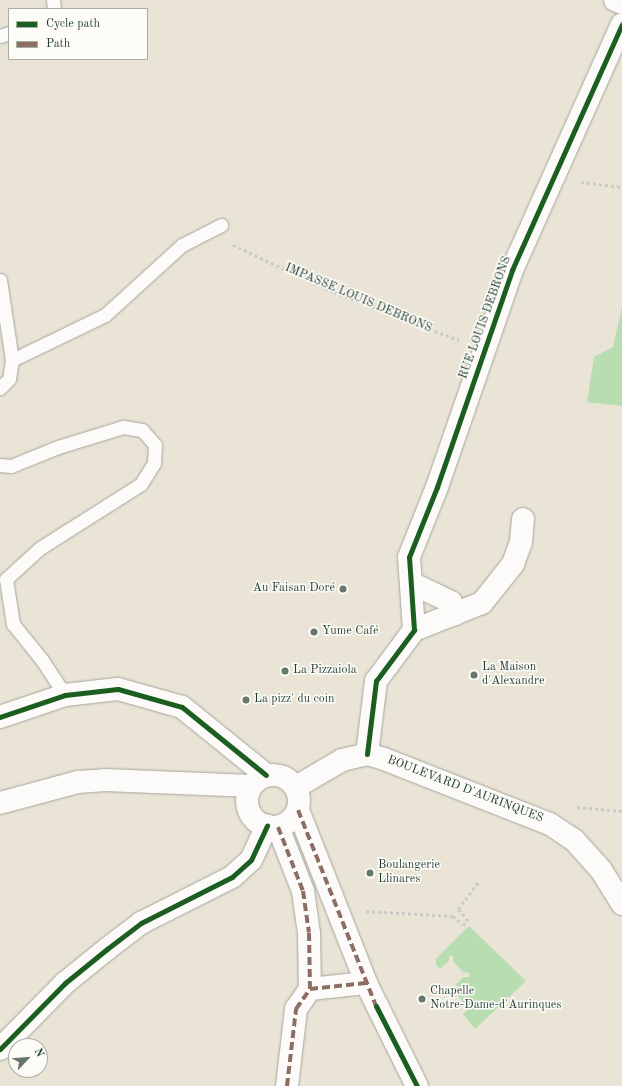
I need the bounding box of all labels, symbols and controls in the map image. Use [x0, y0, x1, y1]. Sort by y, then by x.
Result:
legend [8, 8, 148, 60]
text: Cycle path [46, 18, 100, 30]
text: Path [46, 38, 70, 50]
street label: RUE LOUIS DEBRONS [457, 255, 515, 381]
street label: IMPASSE LOUIS DEBRONS [282, 261, 434, 337]
place label: Au Faisan Doré [253, 582, 335, 596]
marker: Au Faisan Doré [338, 584, 348, 594]
place label: Yume Café [322, 625, 379, 639]
marker: Yume Café [309, 627, 319, 637]
place label: La Maison d'Alexandre [482, 661, 544, 689]
place label: La Pizzaiola [293, 664, 357, 678]
marker: La Pizzaiola [280, 666, 290, 676]
marker: La Maison d'Alexandre [469, 670, 479, 680]
place label: La pizz' du coin [254, 693, 335, 707]
marker: La pizz' du coin [241, 695, 251, 705]
street label: BOULEVARD D'AURINQUES [385, 754, 545, 826]
place label: Boulangerie Llinares [378, 859, 440, 887]
marker: Boulangerie Llinares [365, 868, 375, 878]
place label: Chapelle Notre-Dame-d'Aurinques [430, 985, 562, 1013]
marker: Chapelle Notre-Dame-d'Aurinques [417, 994, 427, 1004]
north arrow [8, 1038, 48, 1078]
text: N [32, 1047, 45, 1059]

